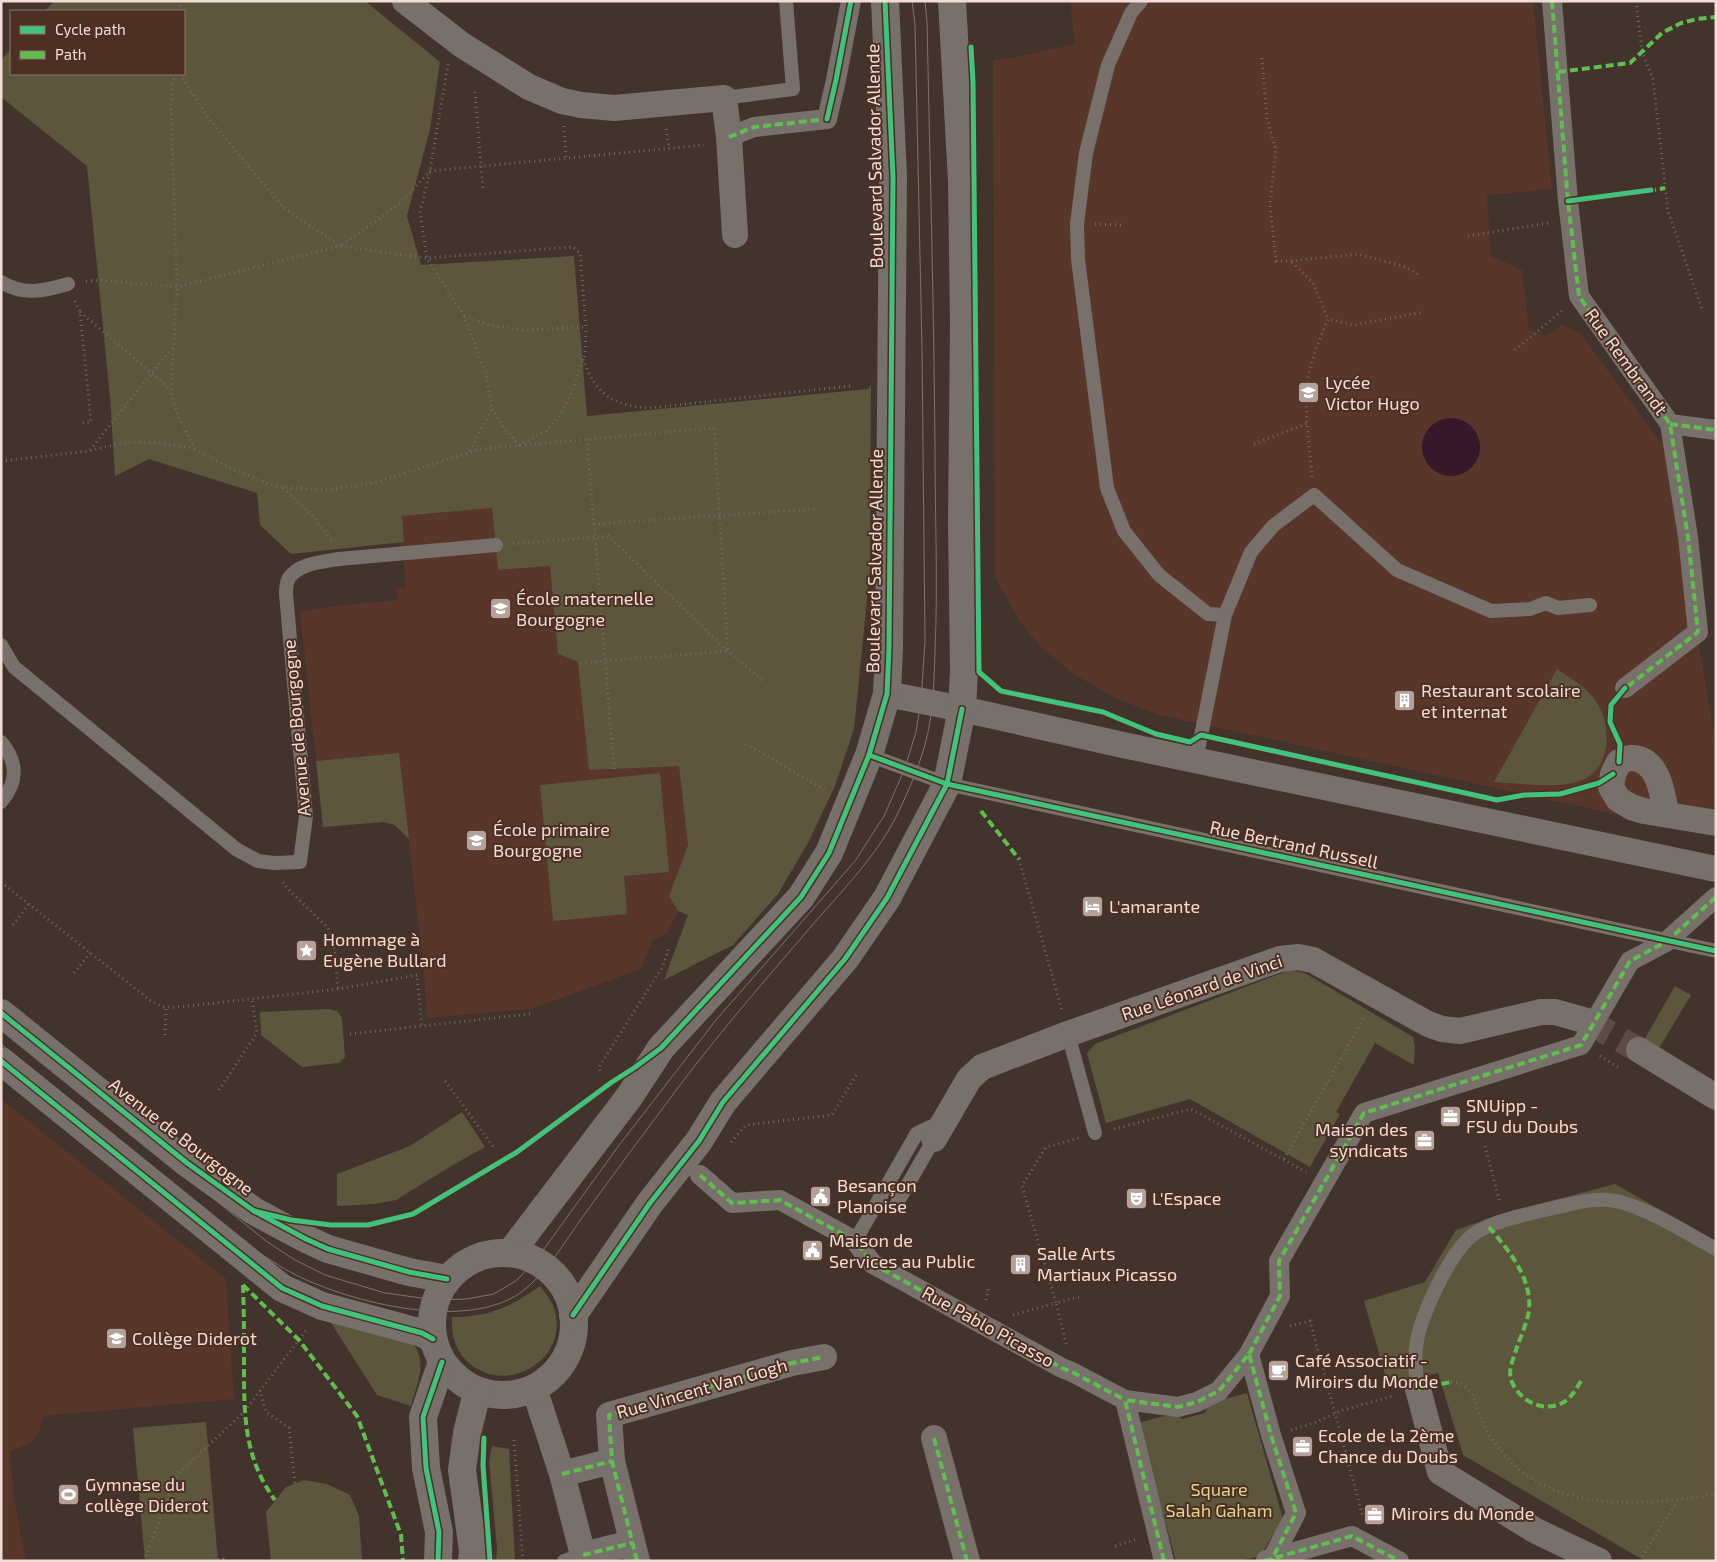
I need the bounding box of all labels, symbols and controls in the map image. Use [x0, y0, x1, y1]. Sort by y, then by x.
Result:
legend [10, 10, 185, 75]
text: Cycle path [55, 20, 126, 38]
street label: Boulevard Salvador Allende [861, 44, 887, 268]
text: Path [55, 45, 86, 63]
street label: Rue Rembrandt [1581, 304, 1673, 419]
place label: Lycée Victor Hugo [1325, 371, 1420, 414]
school or university icon: Lycée Victor Hugo [1297, 381, 1321, 405]
street label: Boulevard Salvador Allende [861, 449, 887, 673]
place label: École maternelle Bourgogne [516, 587, 654, 630]
school or university icon: École maternelle Bourgogne [488, 597, 512, 621]
street label: Avenue de Bourgogne [277, 639, 315, 817]
place label: Restaurant scolaire et internat [1421, 679, 1581, 722]
building icon: Restaurant scolaire et internat [1393, 689, 1417, 713]
street label: Rue Bertrand Russell [1208, 815, 1381, 873]
place label: École primaire Bourgogne [493, 818, 610, 861]
school or university icon: École primaire Bourgogne [465, 828, 489, 852]
hotel icon: L'amarante [1081, 895, 1105, 919]
place label: L'amarante [1109, 895, 1200, 917]
place label: Hommage à Eugène Bullard [323, 928, 446, 971]
place icon: Hommage à Eugène Bullard [295, 938, 319, 962]
street label: Rue Léonard de Vinci [1118, 949, 1285, 1025]
street label: Avenue de Bourgogne [105, 1073, 258, 1200]
place label: SNUipp - FSU du Doubs [1466, 1094, 1578, 1137]
office icon: SNUipp - FSU du Doubs [1438, 1104, 1462, 1128]
place label: Maison des syndicats [1315, 1118, 1408, 1161]
office icon: Maison des syndicats [1412, 1128, 1436, 1152]
place label: Besançon Planoise [837, 1174, 917, 1217]
public building icon: Besançon Planoise [809, 1184, 833, 1208]
theatre icon: L'Espace [1124, 1187, 1148, 1211]
place label: L'Espace [1152, 1187, 1221, 1209]
place label: Maison de Services au Public [829, 1229, 976, 1272]
public building icon: Maison de Services au Public [801, 1239, 825, 1263]
place label: Salle Arts Martiaux Picasso [1037, 1242, 1177, 1285]
building icon: Salle Arts Martiaux Picasso [1009, 1252, 1033, 1276]
street label: Rue Pablo Picasso [919, 1281, 1058, 1372]
school or university icon: Collège Diderot [104, 1327, 128, 1351]
place label: Collège Diderot [132, 1327, 257, 1349]
place label: Café Associatif - Miroirs du Monde [1295, 1349, 1438, 1392]
street label: Rue Vincent Van Gogh [614, 1353, 790, 1423]
cafe icon: Café Associatif - Miroirs du Monde [1267, 1359, 1291, 1383]
place label: Ecole de la 2ème Chance du Doubs [1318, 1424, 1458, 1467]
office icon: Ecole de la 2ème Chance du Doubs [1290, 1434, 1314, 1458]
place label: Gymnase du collège Diderot [85, 1473, 208, 1516]
park label: Square Salah Gaham [1166, 1478, 1272, 1521]
sports icon: Gymnase du collège Diderot [57, 1483, 81, 1507]
office icon: Miroirs du Monde [1363, 1502, 1387, 1526]
place label: Miroirs du Monde [1391, 1502, 1534, 1524]

